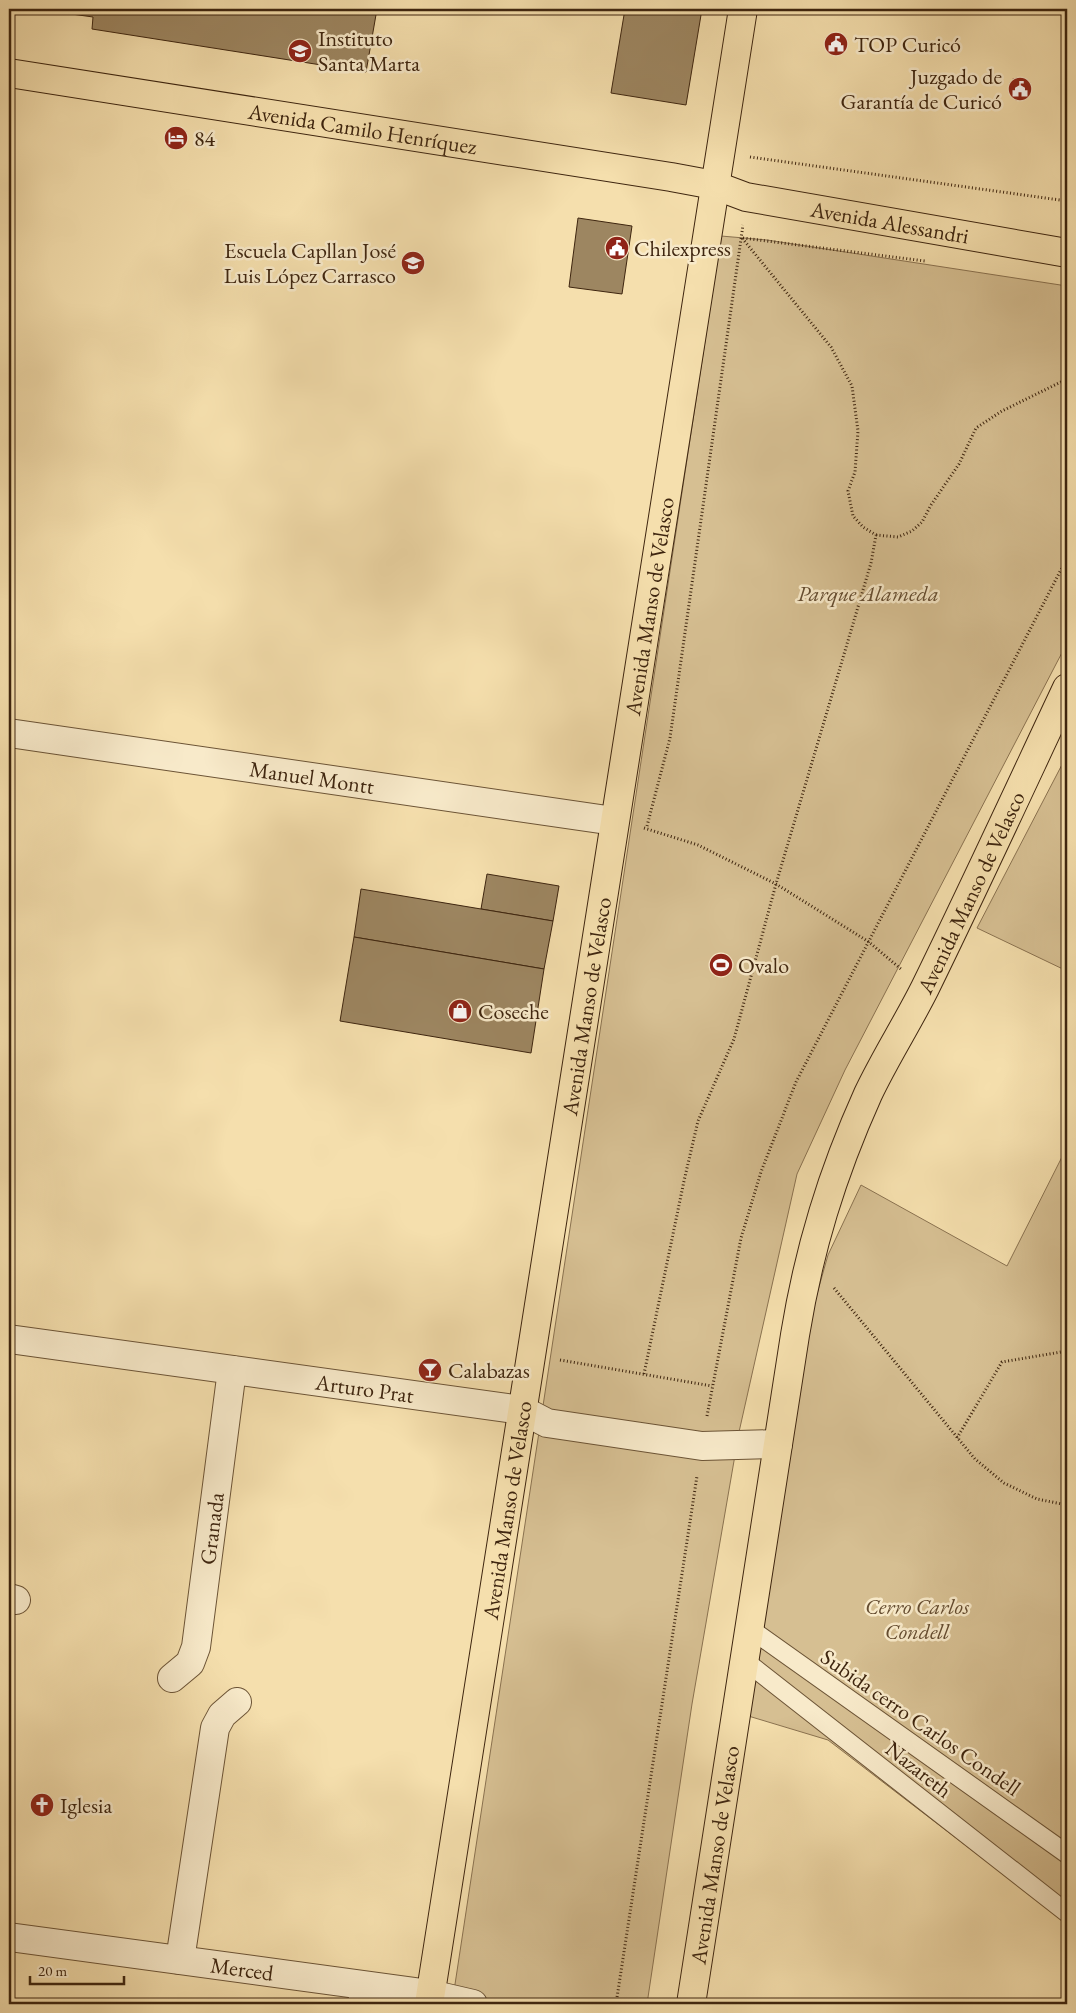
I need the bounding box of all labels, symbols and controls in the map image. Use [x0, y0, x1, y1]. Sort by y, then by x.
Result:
place label: Instituto Santa Marta [318, 24, 420, 78]
place label: TOP Curicó [854, 30, 961, 59]
public building icon: TOP Curicó [823, 31, 849, 57]
school or university icon: Instituto Santa Marta [287, 38, 313, 64]
place label: Juzgado de Garantía de Curicó [840, 62, 1002, 116]
public building icon: Juzgado de Garantía de Curicó [1007, 76, 1033, 102]
street label: Avenida Camilo Henríquez [245, 97, 480, 161]
place label: 84 [194, 124, 216, 153]
hotel icon: 84 [163, 125, 189, 151]
street label: Avenida Alessandri [807, 194, 971, 251]
place label: Chilexpress [634, 234, 731, 263]
public building icon: Chilexpress [604, 235, 630, 261]
place label: Escuela Capllan José Luis López Carrasco [224, 236, 396, 290]
school or university icon: Escuela Capllan José Luis López Carrasco [400, 250, 426, 276]
street label: Avenida Manso de Velasco [618, 495, 681, 719]
park label: Parque Alameda [797, 579, 939, 608]
street label: Manuel Montt [248, 754, 376, 801]
street label: Avenida Manso de Velasco [910, 787, 1032, 999]
street label: Avenida Manso de Velasco [555, 895, 618, 1119]
place label: Ovalo [738, 951, 789, 980]
sports icon: Ovalo [708, 952, 734, 978]
place label: Coseche [478, 997, 549, 1026]
shop icon: Coseche [447, 998, 473, 1024]
place label: Calabazas [448, 1356, 530, 1385]
bar icon: Calabazas [417, 1357, 443, 1383]
street label: Arturo Prat [313, 1367, 416, 1410]
street label: Avenida Manso de Velasco [476, 1399, 539, 1622]
street label: Granada [193, 1491, 231, 1566]
park label: Cerro Carlos Condell [865, 1592, 970, 1646]
street label: Subida cerro Carlos Condell [815, 1642, 1026, 1802]
street label: Nazareth [879, 1734, 958, 1805]
street label: Avenida Manso de Velasco [683, 1743, 746, 1967]
place label: Iglesia [60, 1791, 112, 1820]
church icon: Iglesia [29, 1792, 55, 1818]
street label: Merced [208, 1950, 276, 1988]
scale bar [30, 1953, 124, 1985]
text: 20 m [38, 1961, 67, 1980]

